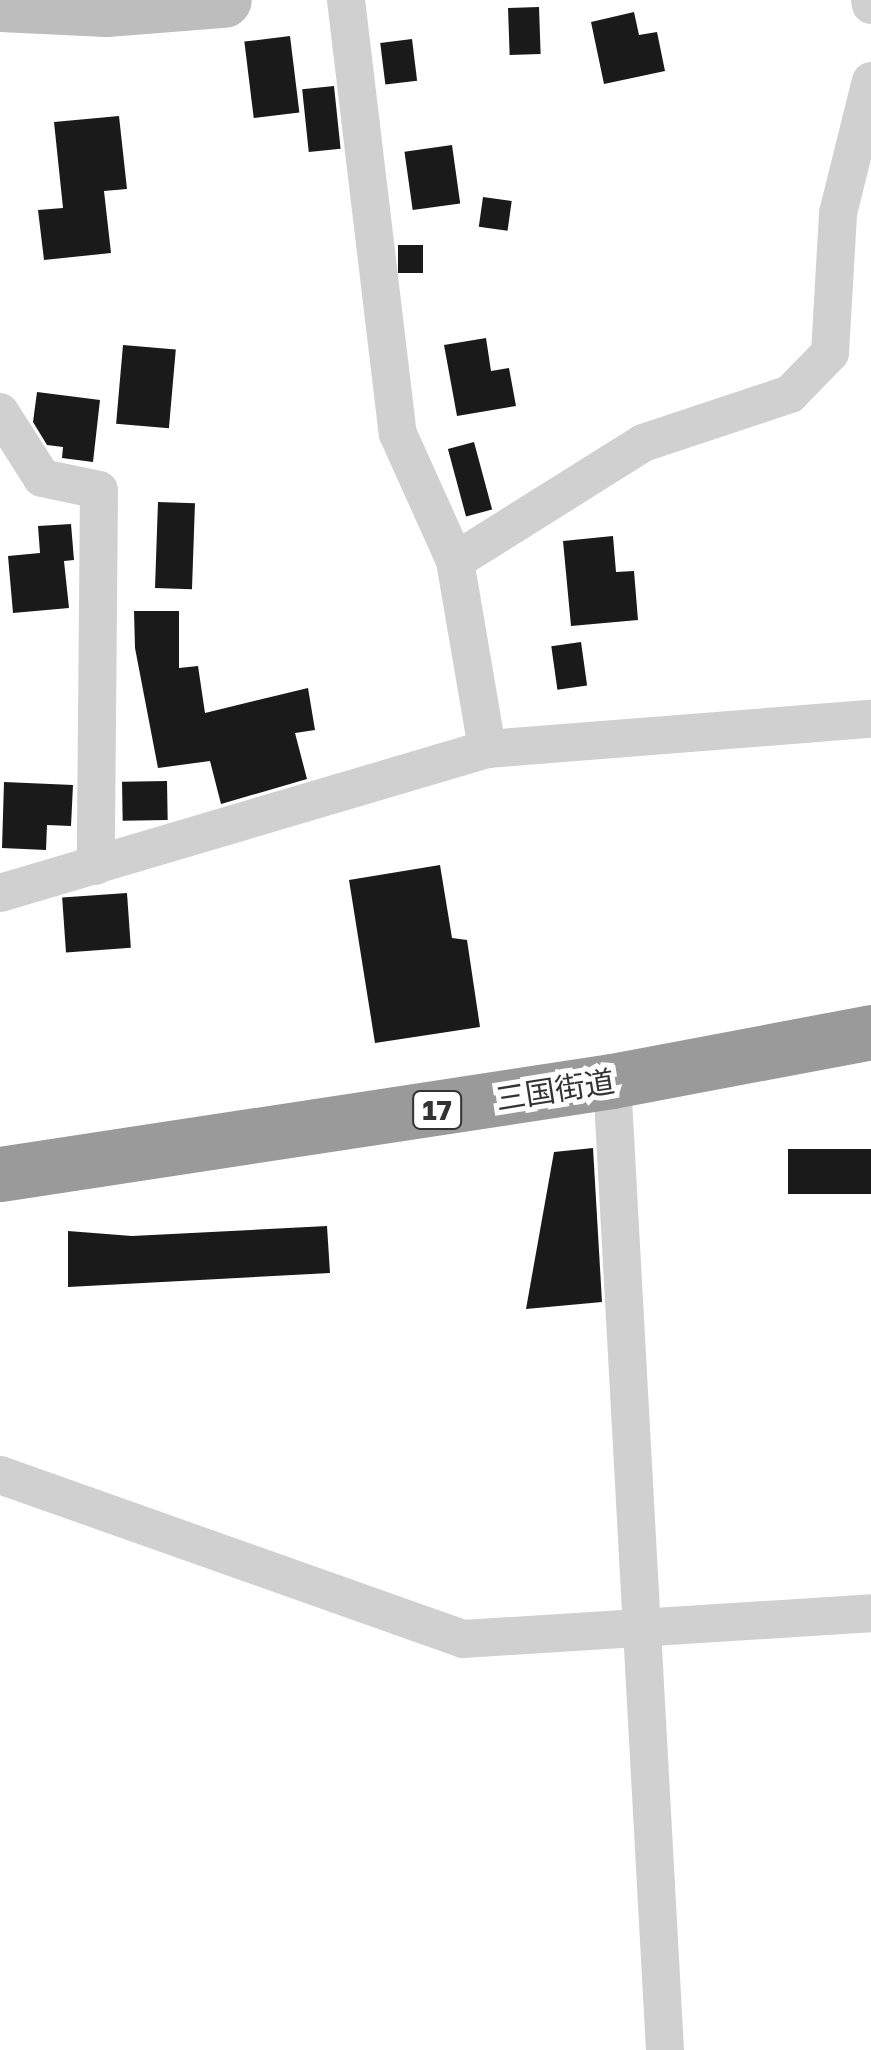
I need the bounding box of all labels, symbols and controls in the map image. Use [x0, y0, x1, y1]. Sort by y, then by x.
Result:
street label: 三国街道 [493, 1063, 617, 1117]
road number: 17 [412, 1087, 462, 1133]

